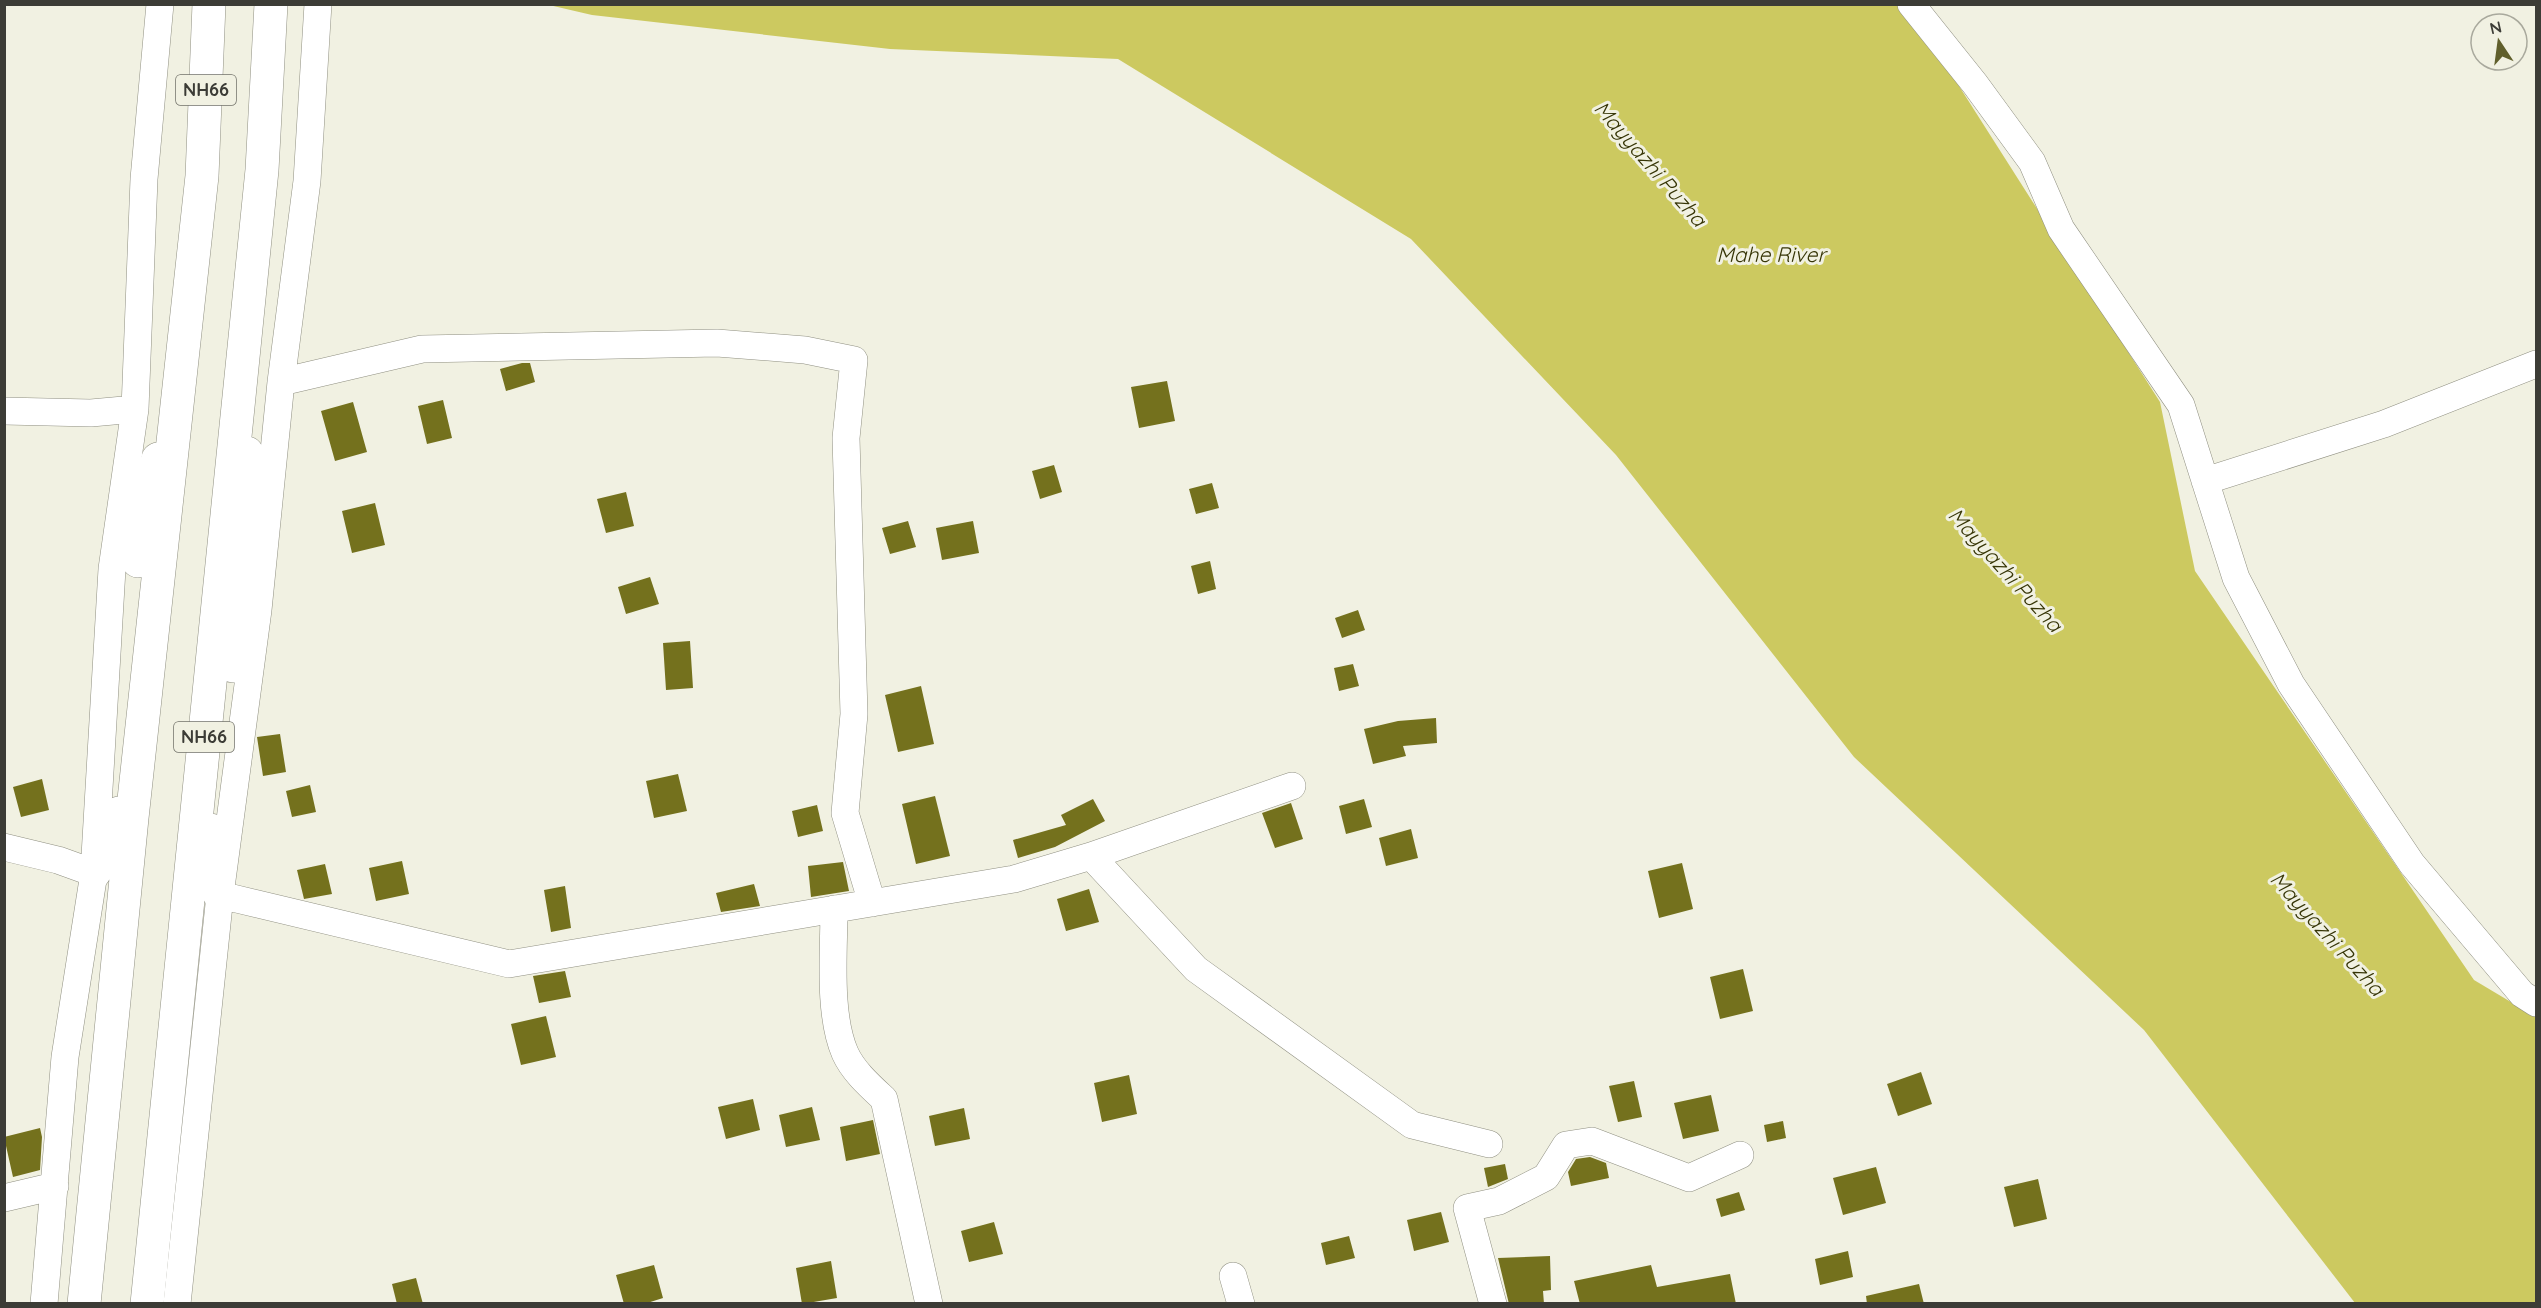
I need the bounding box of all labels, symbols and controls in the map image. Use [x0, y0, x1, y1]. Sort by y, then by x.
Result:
north arrow [2469, 12, 2529, 72]
text: N [2488, 16, 2504, 38]
road number: NH66 [176, 75, 236, 105]
water label: Mayyazhi Puzha [1589, 95, 1713, 232]
water label: Mahe River [1716, 241, 1828, 267]
water label: Mayyazhi Puzha [1943, 502, 2069, 638]
road number: NH66 [174, 722, 234, 752]
water label: Mayyazhi Puzha [2265, 866, 2391, 1002]

